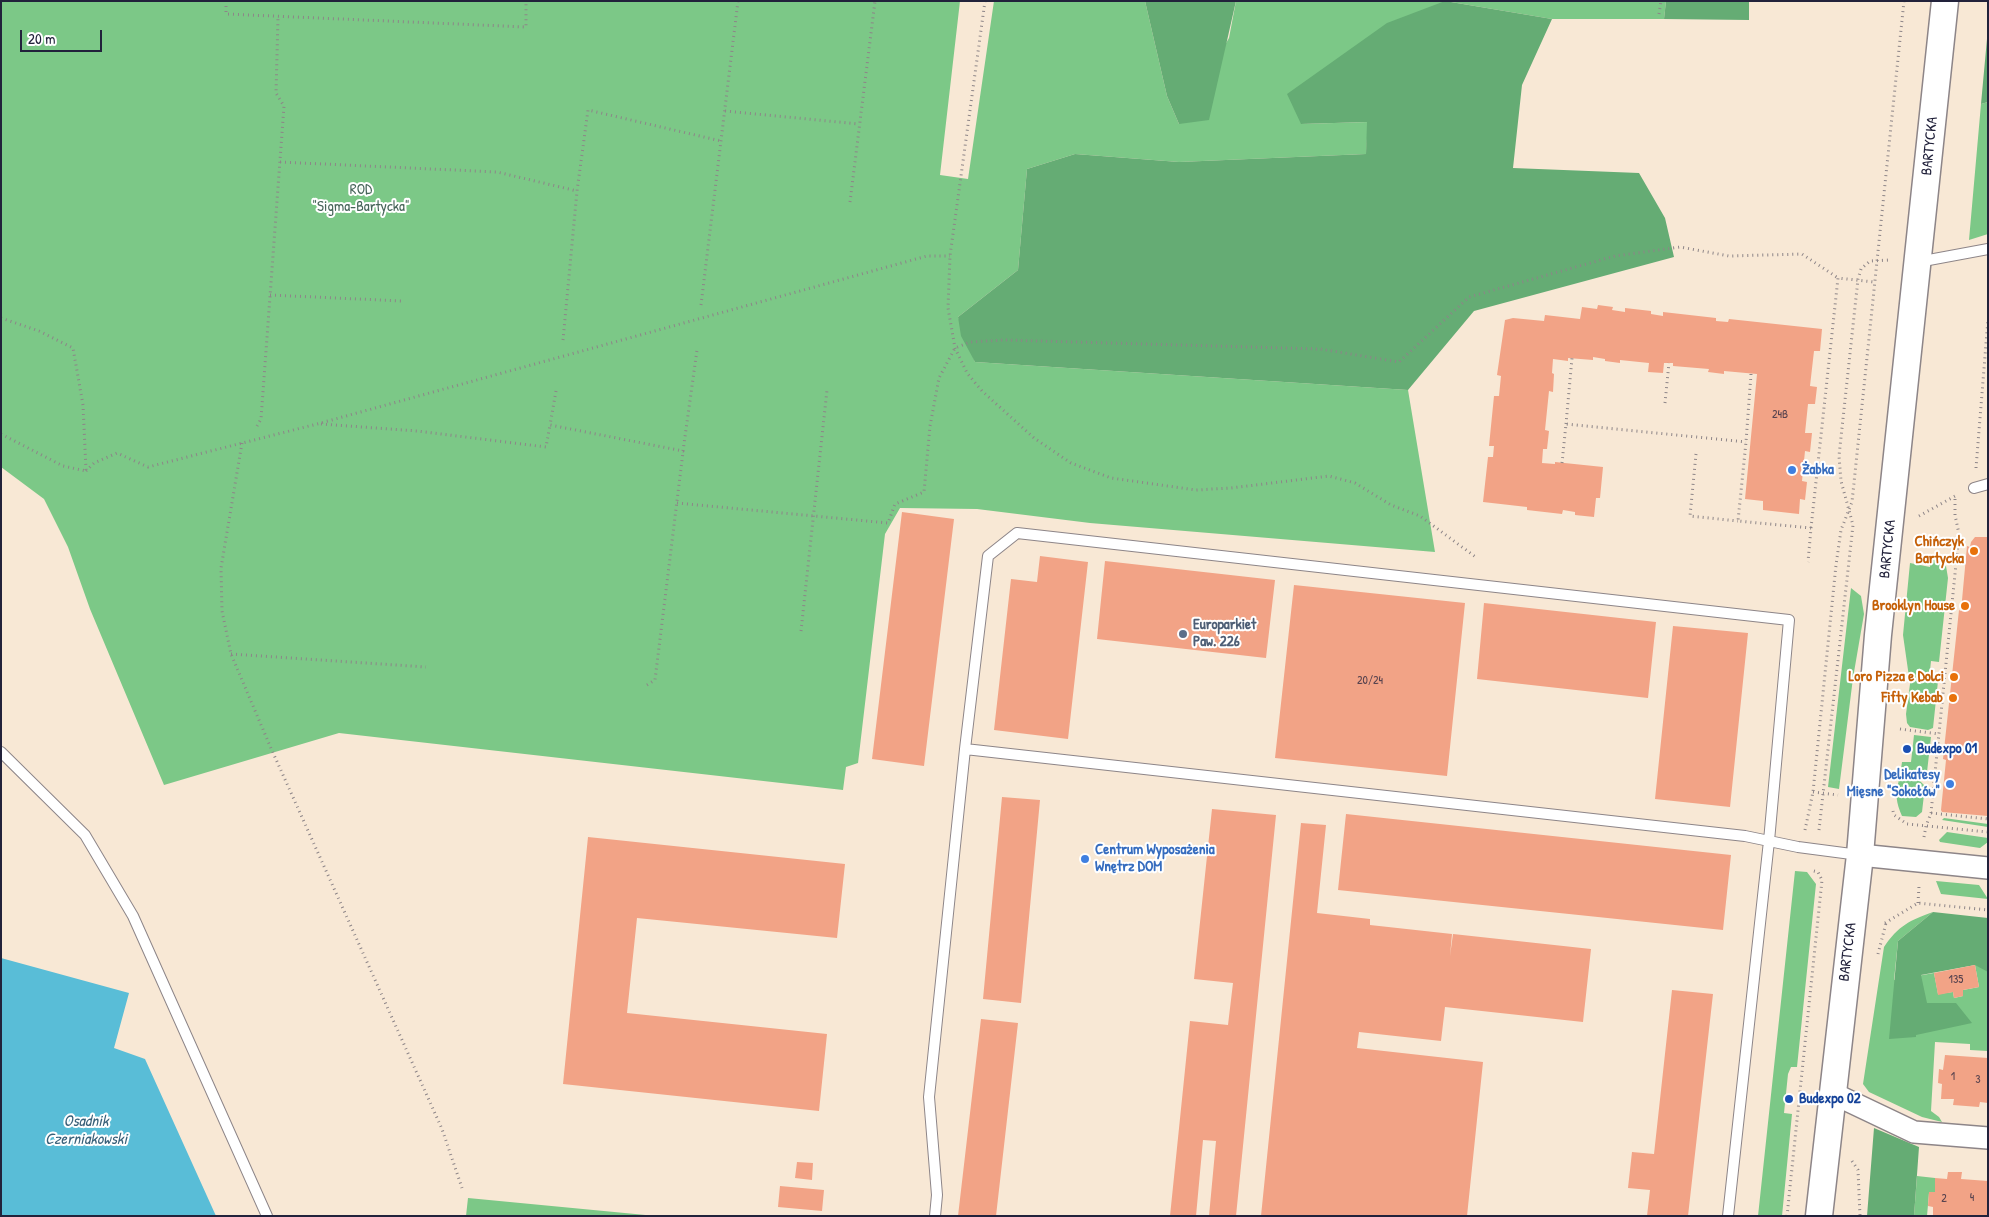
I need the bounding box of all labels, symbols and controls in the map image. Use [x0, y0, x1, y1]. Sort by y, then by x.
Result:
scale bar [22, 20, 105, 52]
text: 20 m [28, 28, 55, 49]
street label: BARTYCKA [1918, 116, 1942, 176]
park label: ROD "Sigma-Bartycka" [313, 181, 409, 216]
house number: 24B [1772, 408, 1788, 422]
place label: Żabka [1802, 461, 1834, 479]
marker: Żabka [1786, 464, 1798, 476]
street label: BARTYCKA [1876, 519, 1900, 579]
place label: Chińczyk Bartycka [1915, 533, 1964, 568]
marker: Chińczyk Bartycka [1968, 545, 1980, 557]
place label: Brooklyn House [1872, 597, 1955, 615]
marker: Brooklyn House [1959, 600, 1971, 612]
place label: Europarkiet Paw. 226 [1193, 616, 1256, 651]
marker: Europarkiet Paw. 226 [1177, 628, 1189, 640]
place label: Loro Pizza e Dolci [1849, 668, 1944, 686]
marker: Loro Pizza e Dolci [1948, 671, 1960, 683]
house number: 20/24 [1357, 674, 1383, 688]
place label: Fifty Kebab [1882, 689, 1943, 707]
marker: Fifty Kebab [1947, 692, 1959, 704]
place label: Budexpo 01 [1917, 740, 1977, 758]
marker: Budexpo 01 [1901, 743, 1913, 755]
place label: Delikatesy Mięsne "Sokołów" [1847, 766, 1940, 801]
marker: Delikatesy Mięsne "Sokołów" [1944, 778, 1956, 790]
place label: Centrum Wyposażenia Wnętrz DOM [1095, 841, 1215, 876]
marker: Centrum Wyposażenia Wnętrz DOM [1079, 853, 1091, 865]
street label: BARTYCKA [1835, 922, 1861, 982]
house number: 135 [1949, 973, 1963, 987]
house number: 1 [1951, 1070, 1955, 1084]
house number: 3 [1975, 1073, 1981, 1087]
place label: Budexpo 02 [1799, 1090, 1861, 1108]
marker: Budexpo 02 [1783, 1093, 1795, 1105]
water label: Osadnik Czerniakowski [45, 1112, 127, 1150]
house number: 4 [1970, 1191, 1974, 1205]
house number: 2 [1941, 1192, 1947, 1206]

